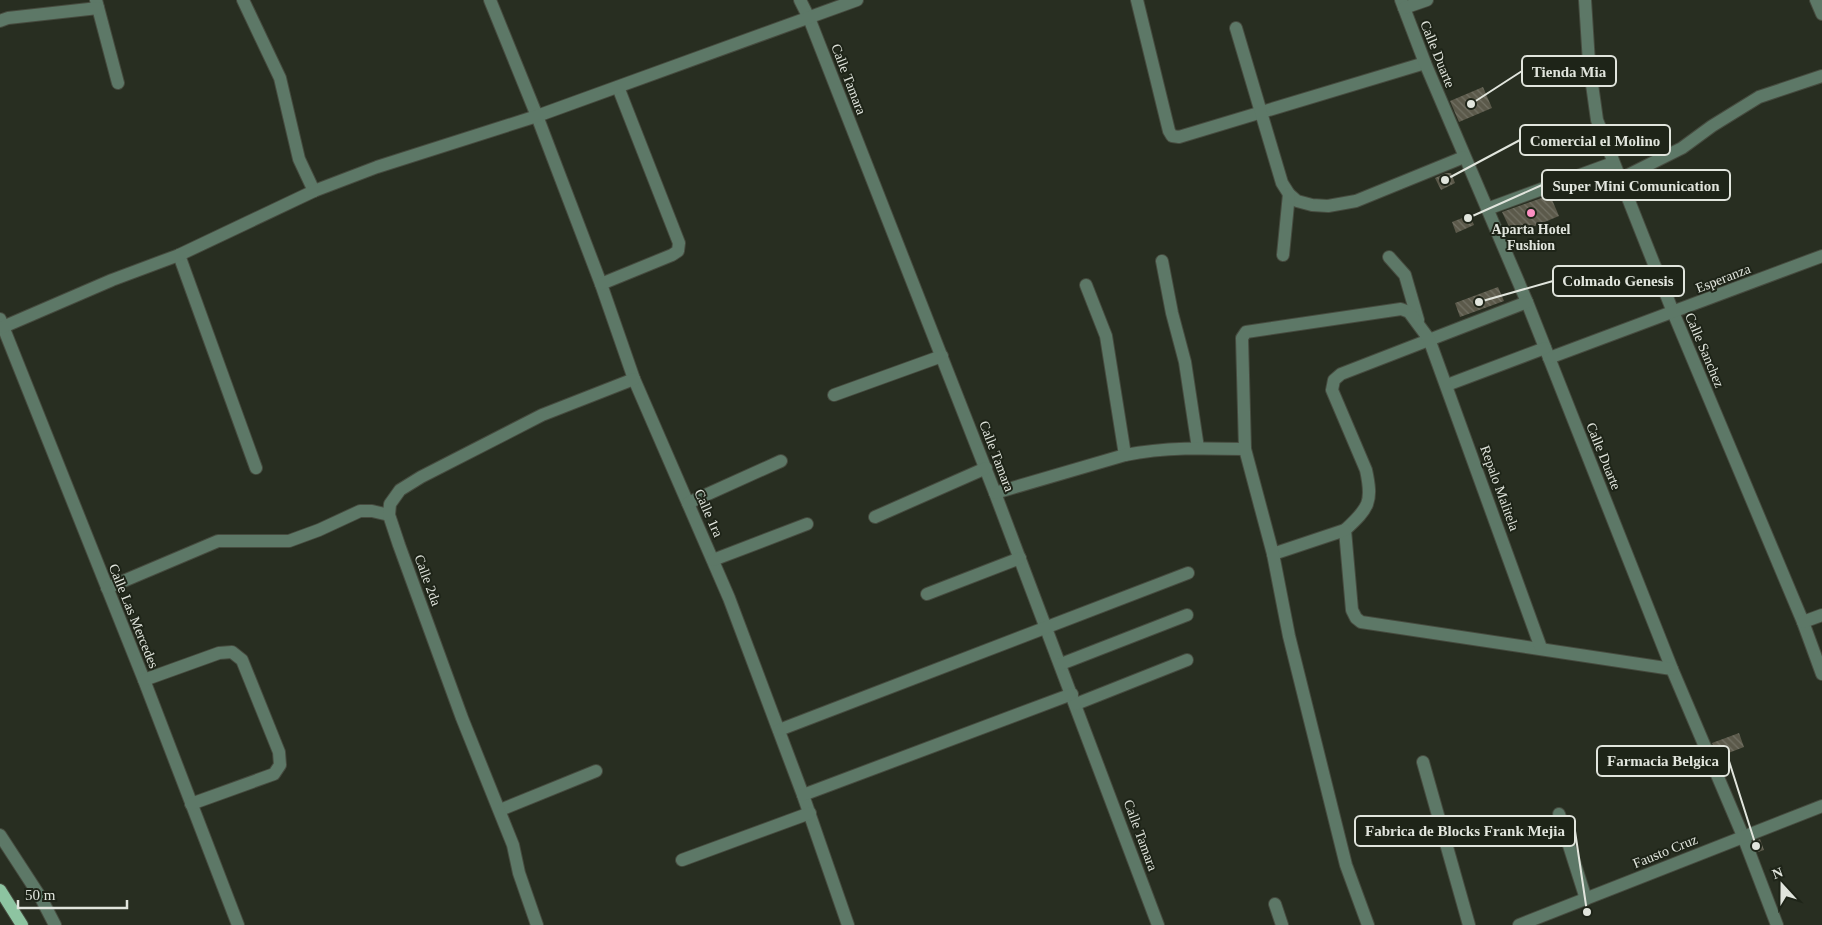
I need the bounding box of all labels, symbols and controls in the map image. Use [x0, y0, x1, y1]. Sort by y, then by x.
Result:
street label: Calle Duarte [1417, 18, 1458, 90]
street label: Calle Tamara [828, 42, 869, 117]
callout: Tienda Mia [1522, 56, 1616, 86]
text: Tienda Mia [1532, 64, 1607, 80]
callout: Comercial el Molino [1520, 125, 1670, 155]
text: Comercial el Molino [1530, 133, 1660, 149]
callout: Super Mini Comunication [1542, 170, 1730, 200]
text: Super Mini Comunication [1552, 178, 1720, 194]
marker: Aparta Hotel Fushion [1525, 207, 1537, 219]
place label: Aparta Hotel Fushion [1492, 222, 1571, 253]
street label: Esperanza [1694, 261, 1753, 296]
callout: Colmado Genesis [1553, 266, 1684, 296]
text: Colmado Genesis [1562, 273, 1674, 289]
street label: Calle Sanchez [1682, 311, 1727, 390]
street label: Calle Tamara [976, 419, 1017, 494]
street label: Calle Duarte [1583, 420, 1624, 492]
street label: Repalo Malitela [1477, 443, 1522, 534]
street label: Calle 1ra [691, 487, 726, 540]
street label: Calle 2da [411, 553, 444, 608]
street label: Calle Las Mercedes [106, 562, 161, 671]
callout: Farmacia Belgica [1597, 746, 1729, 776]
text: Farmacia Belgica [1607, 753, 1720, 769]
street label: Calle Tamara [1121, 798, 1161, 874]
callout: Fabrica de Blocks Frank Mejia [1355, 816, 1575, 846]
text: Fabrica de Blocks Frank Mejia [1365, 823, 1565, 839]
street label: Fausto Cruz [1631, 832, 1700, 871]
north arrow [1757, 860, 1807, 910]
text: N [1770, 865, 1785, 882]
scale bar [18, 878, 126, 910]
text: 50 m [25, 887, 56, 903]

